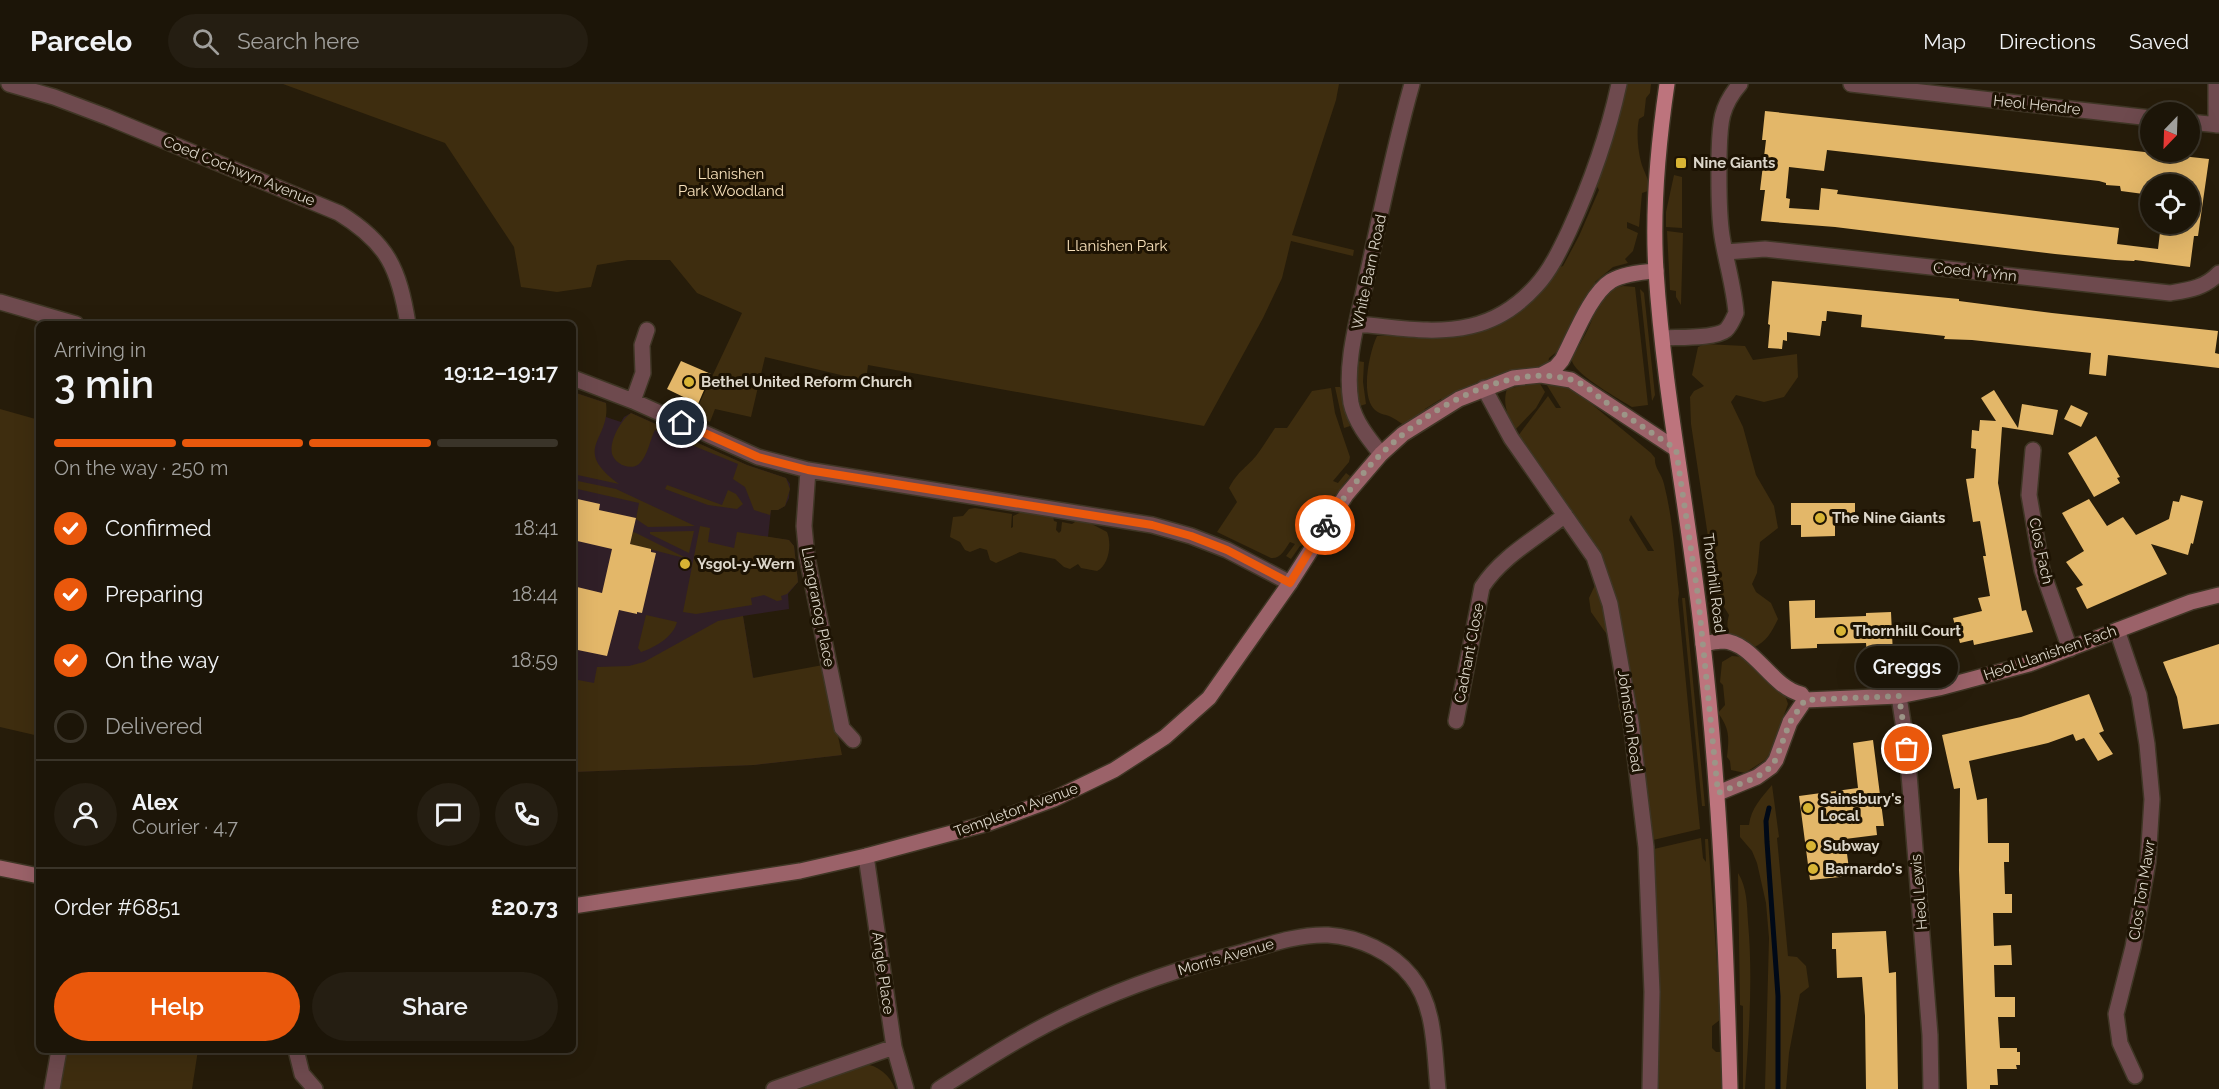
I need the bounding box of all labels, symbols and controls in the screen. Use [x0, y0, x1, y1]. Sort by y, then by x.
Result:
search box [168, 14, 588, 68]
text: Parcelo [30, 25, 132, 58]
icon: search [189, 25, 222, 58]
text: Search here [237, 28, 359, 54]
text: Map [1923, 29, 1966, 54]
text: Directions [1999, 29, 2096, 54]
text: Saved [2129, 29, 2189, 54]
street label: Heol Hendre [1992, 91, 2082, 119]
north arrow [2140, 102, 2200, 162]
map controls [2140, 102, 2200, 234]
street label: Coed Cochwyn Avenue [160, 132, 318, 210]
place label: Nine Giants [1693, 154, 1775, 172]
marker: Nine Giants [1674, 156, 1688, 170]
park label: Llanishen Park Woodland [678, 165, 784, 200]
button: locate [2140, 174, 2200, 234]
street label: White Barn Road [1348, 213, 1390, 331]
park label: Llanishen Park [1066, 237, 1168, 255]
street label: Coed Yr Ynn [1932, 259, 2018, 285]
text: Arriving in [54, 338, 146, 362]
text: 19:12–19:17 [444, 359, 558, 385]
text: 3 min [54, 361, 154, 407]
place label: Bethel United Reform Church [701, 373, 912, 391]
marker: Bethel United Reform Church [682, 375, 696, 389]
pin [656, 397, 707, 448]
icon: home [665, 406, 698, 439]
text: On the way · 250 m [54, 456, 228, 480]
courier [1295, 495, 1355, 555]
icon: bike [1309, 509, 1342, 542]
place label: The Nine Giants [1832, 509, 1945, 527]
marker: The Nine Giants [1813, 511, 1827, 525]
icon: check [54, 512, 87, 545]
text: Confirmed [105, 515, 212, 541]
text: 18:41 [514, 516, 558, 540]
street label: Clos Fach [2025, 516, 2057, 586]
street label: Thornhill Road [1699, 532, 1729, 634]
street label: Llangranog Place [798, 546, 838, 669]
place label: Ysgol-y-Wern [697, 555, 795, 573]
marker: Ysgol-y-Wern [678, 557, 692, 571]
icon: check [54, 578, 87, 611]
text: Preparing [105, 581, 203, 607]
text: 18:44 [512, 582, 558, 606]
street label: Cadnant Close [1450, 601, 1488, 705]
place label: Thornhill Court [1853, 622, 1961, 640]
street label: Heol Llanishen Fach [1981, 622, 2119, 684]
marker: Thornhill Court [1834, 624, 1848, 638]
icon: check [54, 644, 87, 677]
text: On the way [105, 647, 219, 673]
callout: Greggs [1856, 647, 1958, 689]
text: 18:59 [511, 648, 558, 672]
text: Greggs [1873, 655, 1941, 679]
street label: Johnston Road [1614, 669, 1646, 773]
text: Delivered [105, 713, 203, 739]
pin [1881, 723, 1932, 774]
icon: bag [1890, 732, 1923, 765]
street label: Templeton Avenue [952, 779, 1081, 841]
button: person [54, 783, 117, 846]
button: chat [417, 783, 480, 846]
button: phone [495, 783, 558, 846]
text: Alex [132, 789, 178, 815]
place label: Sainsbury's Local [1820, 790, 1902, 825]
marker: Sainsbury's Local [1801, 801, 1815, 815]
text: Courier · 4.7 [132, 815, 238, 839]
place label: Subway [1823, 837, 1880, 855]
street label: Clos Ton Mawr [2125, 838, 2159, 941]
marker: Subway [1804, 839, 1818, 853]
street label: Heol Lewis [1907, 853, 1931, 931]
place label: Barnardo's [1825, 860, 1902, 878]
marker: Barnardo's [1806, 862, 1820, 876]
text: Order #6851 [54, 894, 180, 920]
text: £20.73 [491, 894, 558, 920]
street label: Angle Place [868, 930, 898, 1016]
street label: Morris Avenue [1176, 935, 1276, 979]
button: Help [54, 972, 300, 1041]
button: Share [312, 972, 558, 1041]

